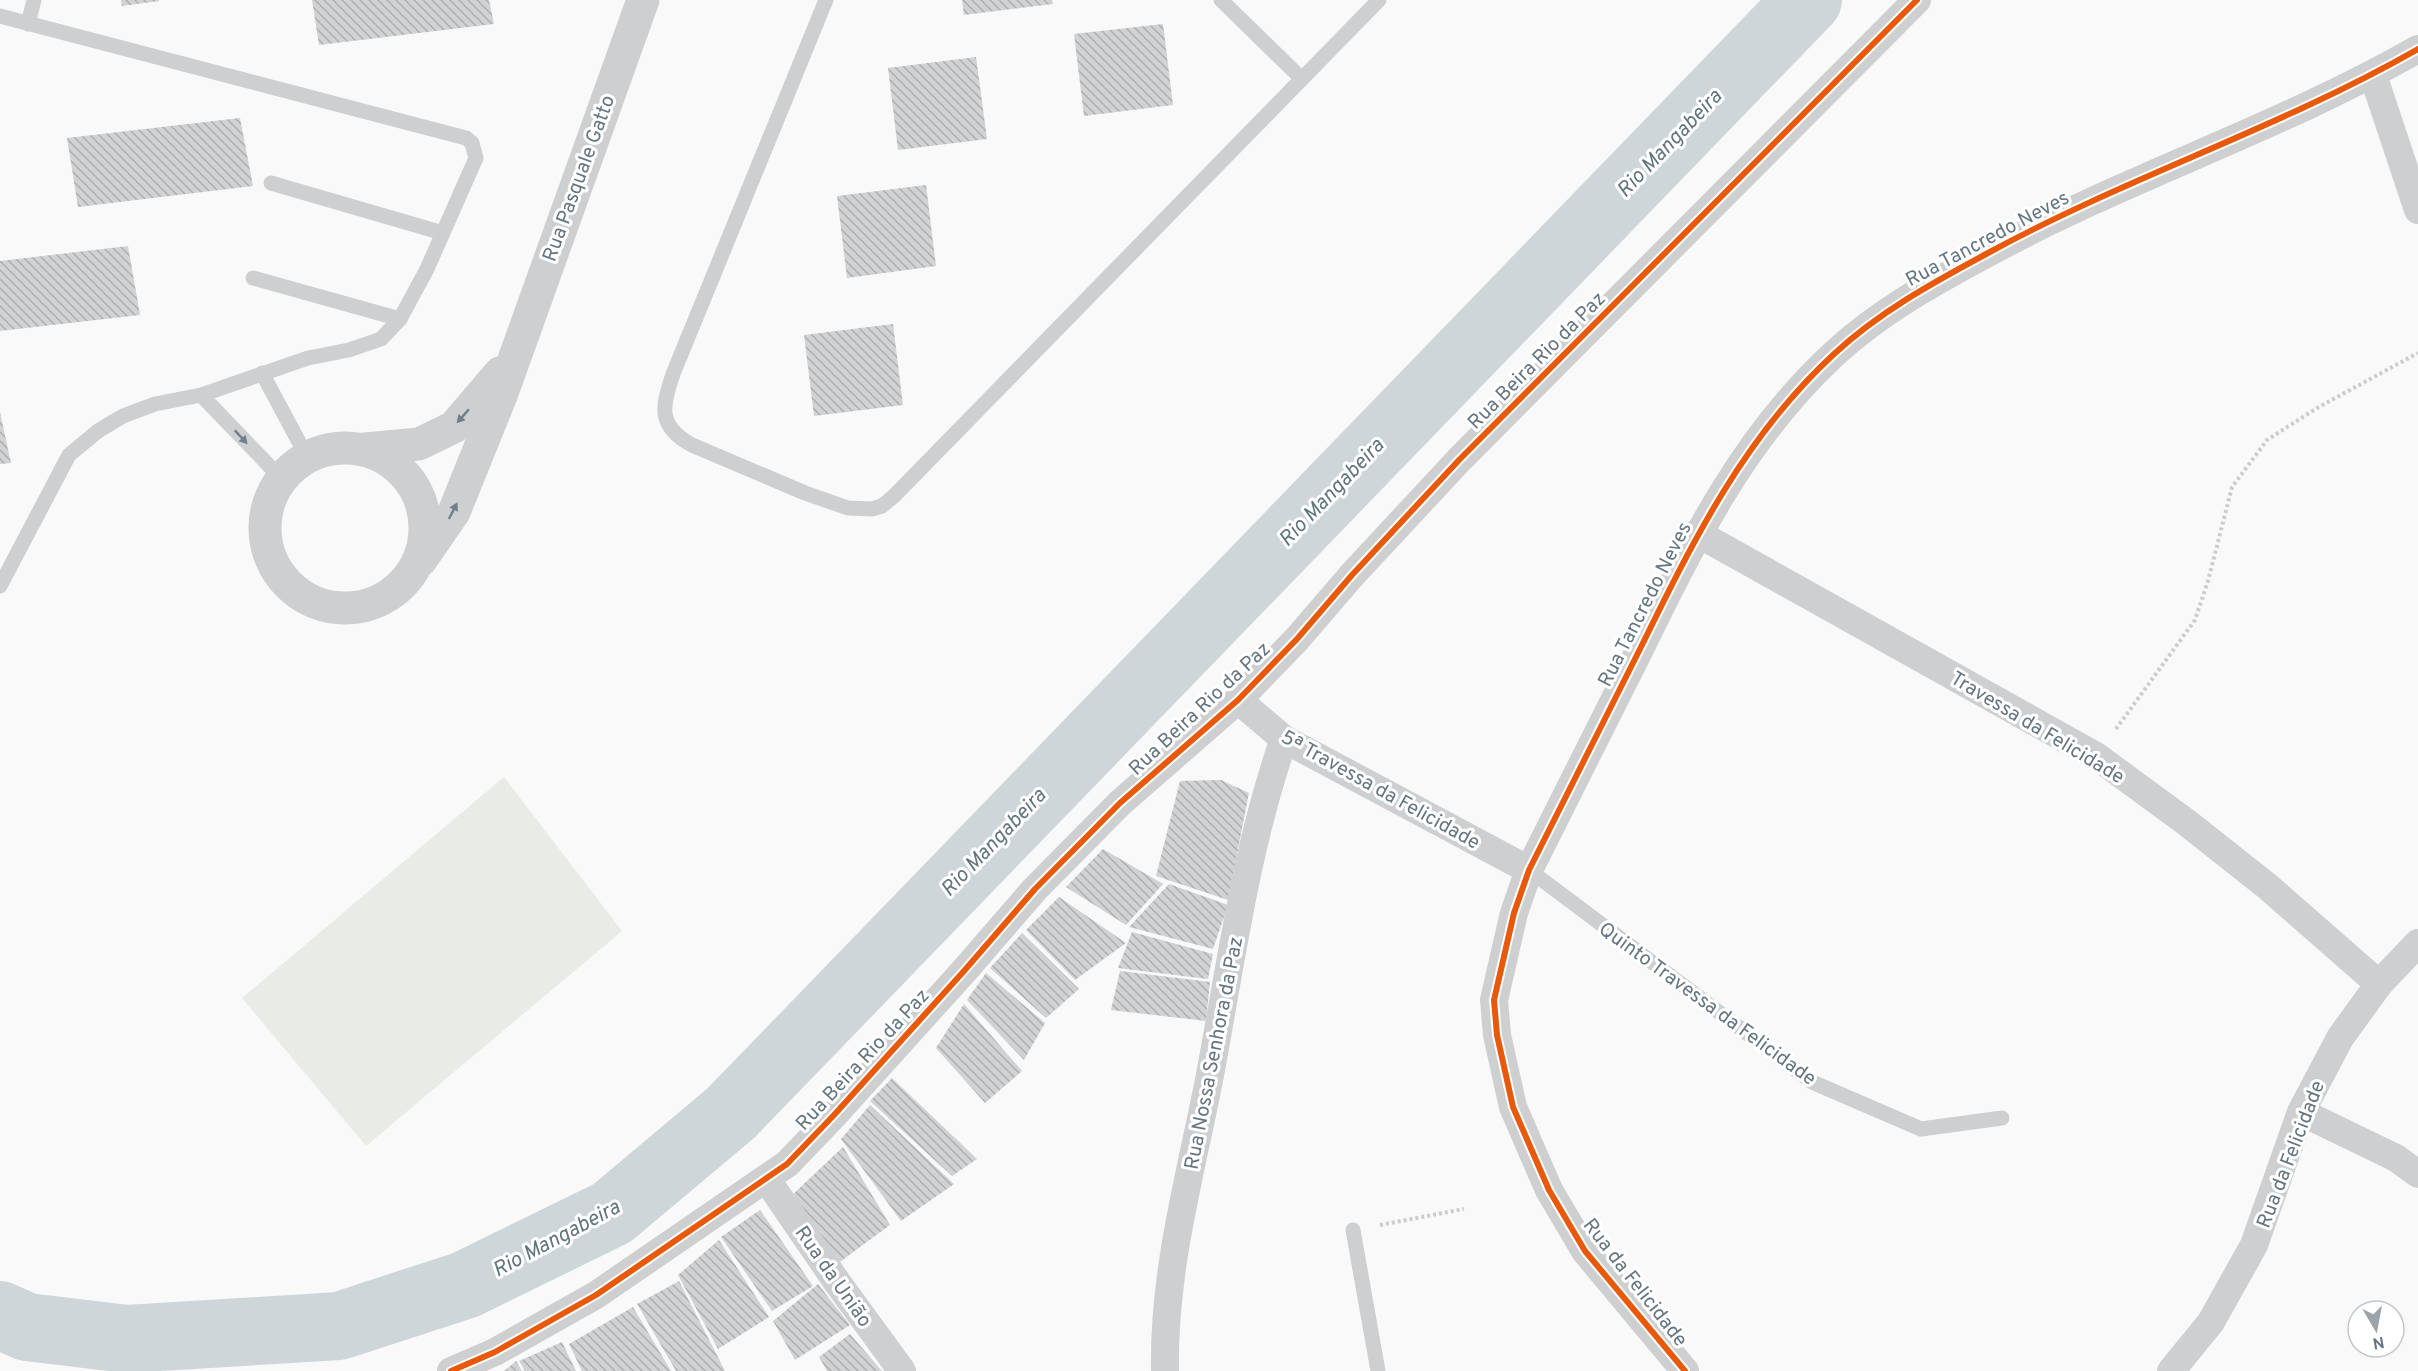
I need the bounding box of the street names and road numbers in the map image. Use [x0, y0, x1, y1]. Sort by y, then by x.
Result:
street label: Rua Pasquale Gatto [538, 92, 622, 265]
street label: Rua Tancredo Neves [1902, 186, 2074, 294]
street label: Rua Beira Rio da Paz [1463, 287, 1612, 436]
street label: Rua Tancredo Neves [1593, 518, 1699, 692]
street label: Rua Beira Rio da Paz [1124, 637, 1277, 782]
street label: Travessa da Felicidade [1945, 666, 2129, 791]
street label: 5ª Travessa da Felicidade [1276, 725, 1484, 856]
street label: Quinto Travessa da Felicidade [1593, 917, 1821, 1092]
street label: Rua Nossa Senhora da Paz [1180, 935, 1250, 1172]
street label: Rua Beira Rio da Paz [791, 984, 936, 1137]
street label: Rua da Felicidade [2252, 1077, 2332, 1232]
street label: Rua da Felicidade [1576, 1214, 1693, 1353]
street label: Rua da União [788, 1221, 877, 1333]

